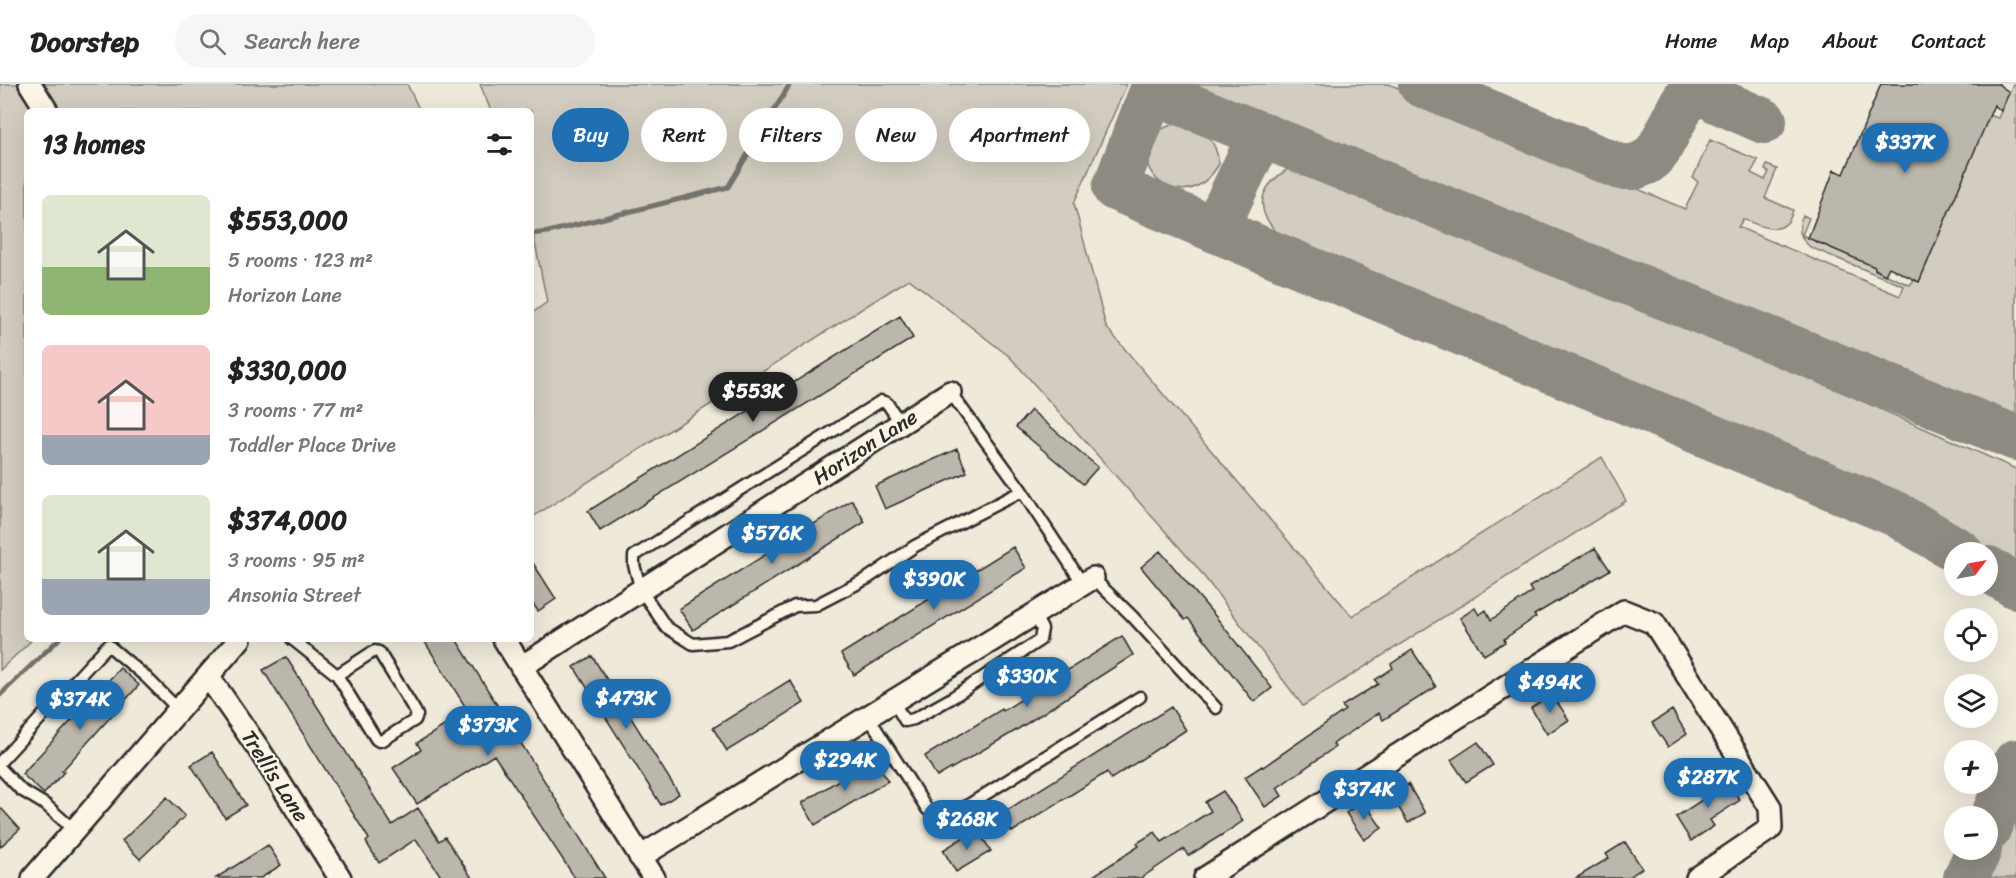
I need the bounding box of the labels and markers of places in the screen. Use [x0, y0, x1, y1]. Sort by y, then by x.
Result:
pin: $337K [1863, 123, 1947, 174]
pin: $553K [711, 372, 795, 423]
pin: $576K [730, 514, 814, 565]
pin: $390K [892, 560, 976, 611]
pin: $330K [985, 657, 1069, 708]
pin: $494K [1508, 663, 1592, 714]
pin: $473K [584, 679, 668, 730]
pin: $374K [38, 680, 122, 731]
pin: $373K [446, 706, 530, 757]
pin: $294K [803, 741, 887, 792]
pin: $287K [1666, 758, 1750, 809]
pin: $374K [1322, 770, 1406, 821]
pin: $268K [925, 800, 1009, 851]

